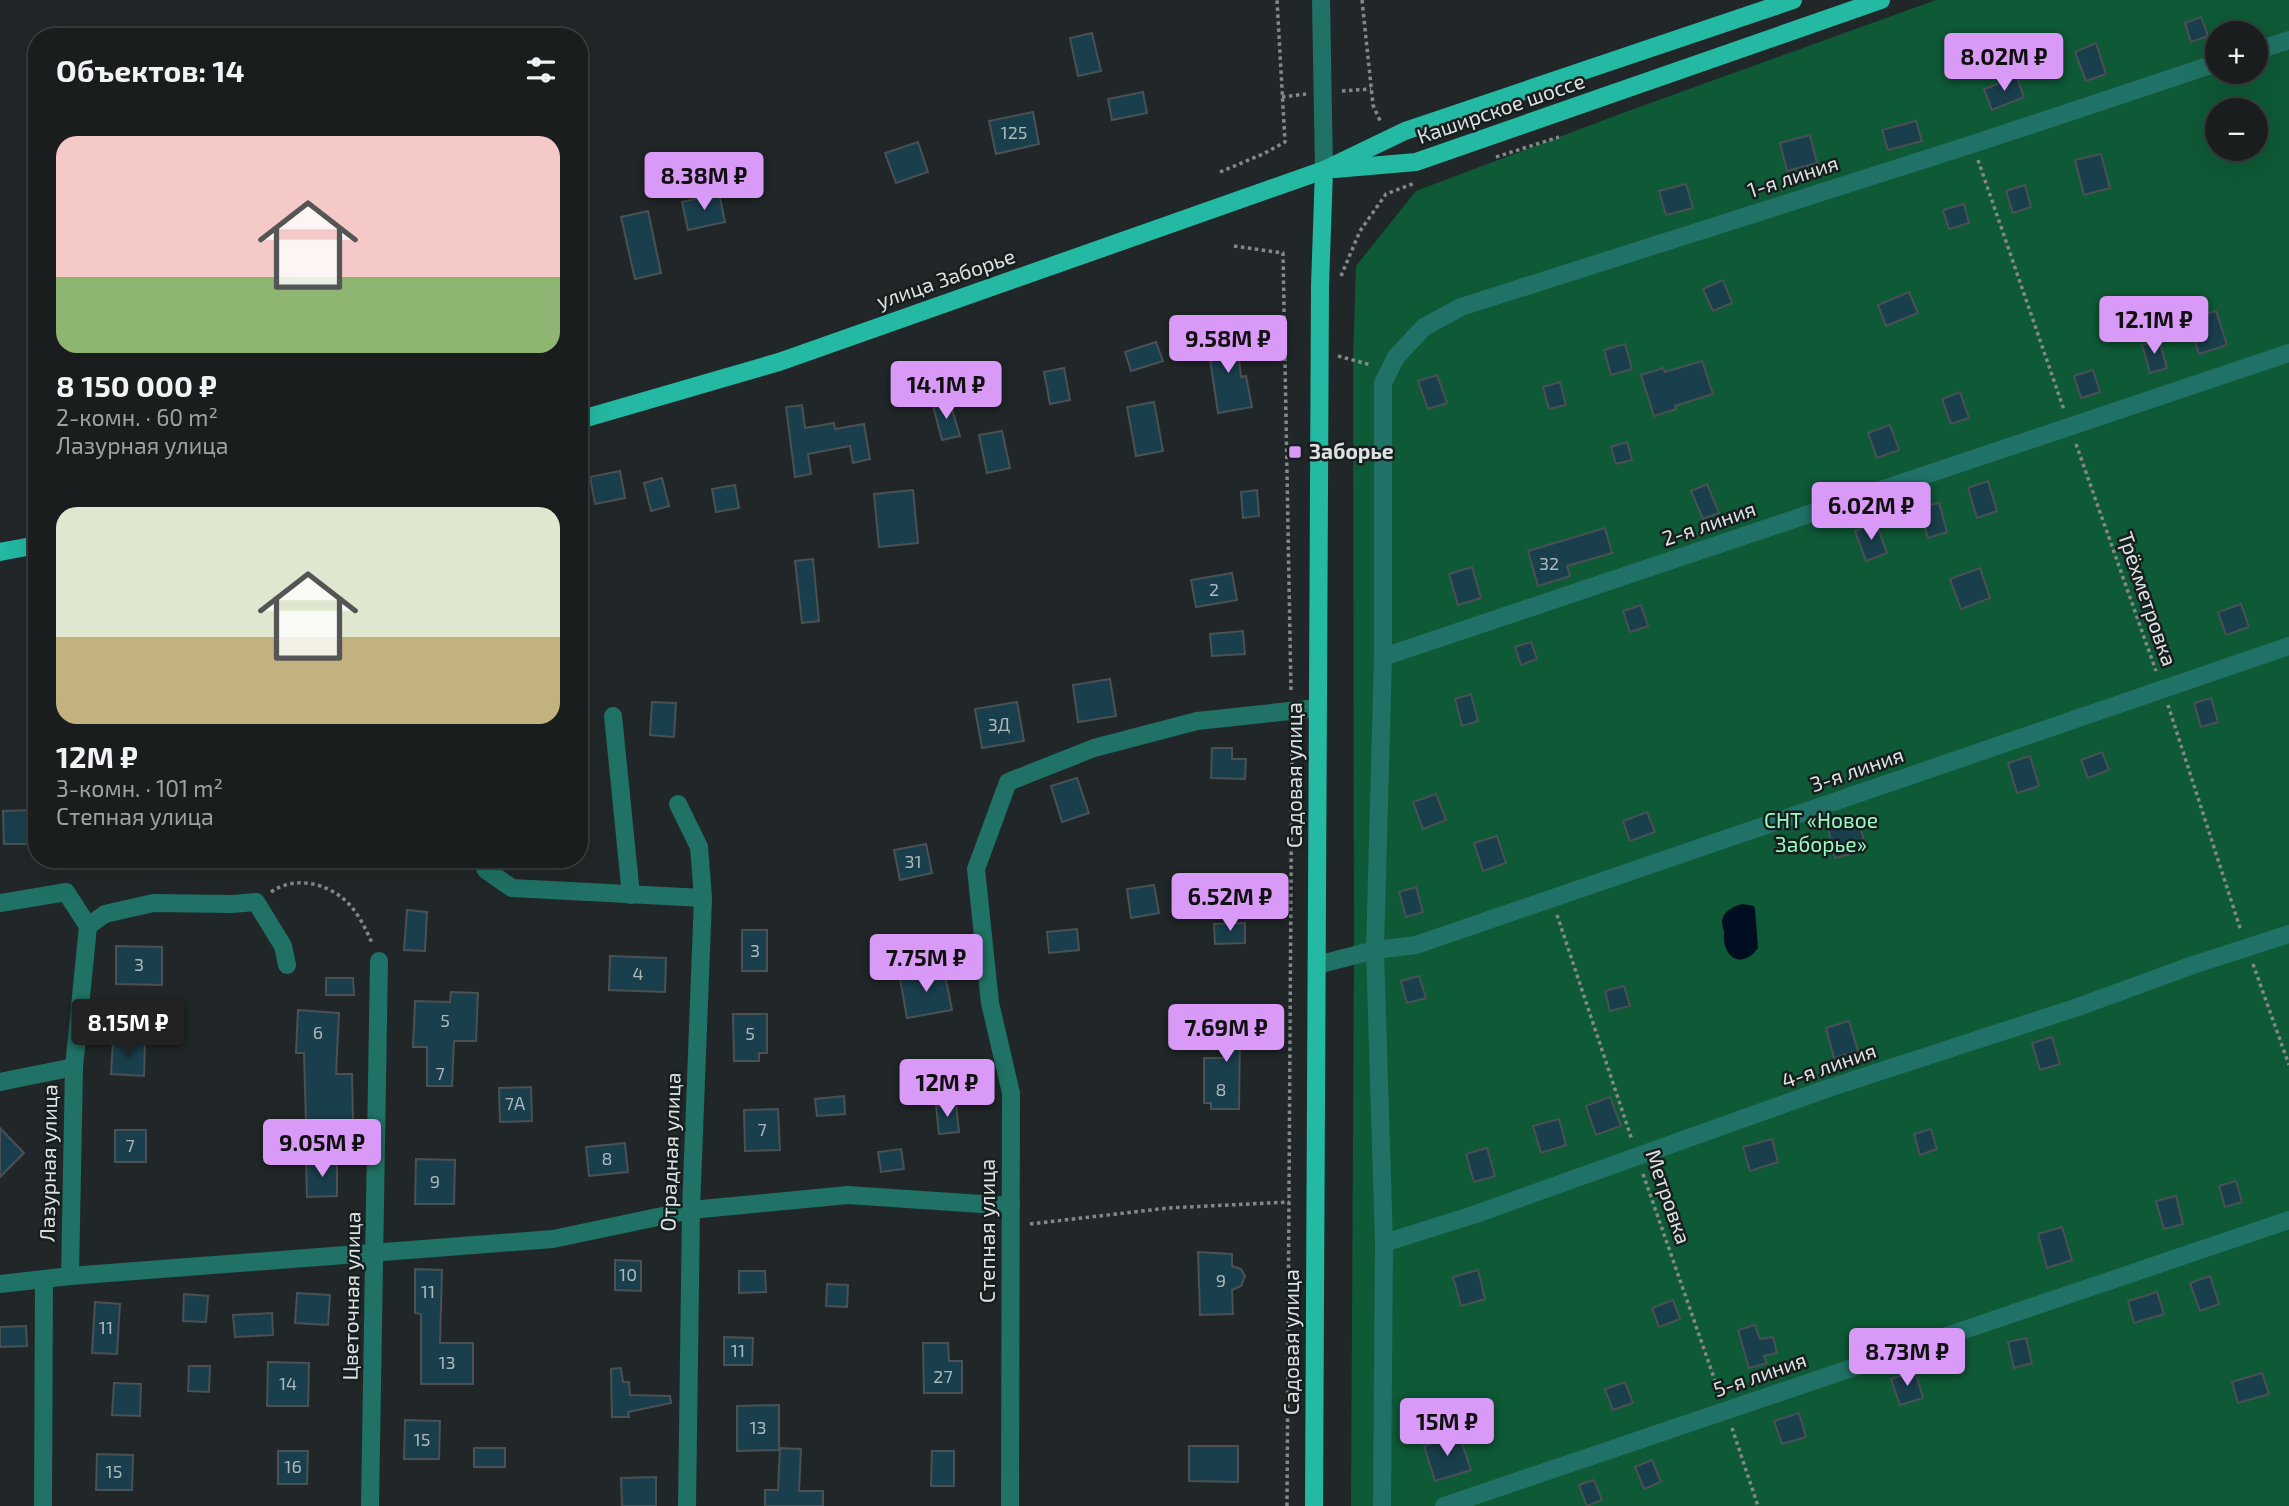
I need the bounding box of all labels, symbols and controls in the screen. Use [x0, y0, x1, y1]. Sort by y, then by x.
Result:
map controls [2205, 21, 2268, 161]
button: + [2205, 21, 2268, 84]
pin: 8.02M ₽ [1939, 34, 2069, 93]
text: 8.02M ₽ [1960, 42, 2048, 70]
icon: filters [522, 51, 560, 89]
text: Объектов: 14 [56, 52, 245, 88]
street label: Каширское шоссе [1413, 67, 1588, 148]
button: − [2205, 98, 2268, 161]
house number: 125 [1001, 121, 1027, 143]
street label: 1-я линия [1744, 149, 1841, 202]
pin: 8.38M ₽ [639, 152, 769, 212]
text: 8.38M ₽ [661, 161, 747, 189]
icon: home [245, 182, 371, 308]
street label: улица Заборье [873, 242, 1018, 314]
pin: 12.1M ₽ [2089, 296, 2219, 356]
text: 12.1M ₽ [2115, 305, 2193, 333]
pin: 9.58M ₽ [1163, 316, 1293, 375]
text: 9.58M ₽ [1185, 324, 1271, 352]
pin: 14.1M ₽ [881, 362, 1011, 421]
text: 8 150 000 ₽ [56, 367, 217, 403]
text: 14.1M ₽ [907, 370, 985, 398]
text: 2-комн. · 60 m² [56, 403, 218, 431]
text: Лазурная улица [56, 431, 229, 459]
place label: Заборье [1309, 438, 1394, 463]
marker: Заборье [1287, 444, 1303, 460]
pin: 6.02M ₽ [1806, 482, 1936, 542]
text: 6.02M ₽ [1828, 491, 1914, 519]
street label: 2-я линия [1658, 495, 1759, 550]
street label: Трёхметровка [2114, 528, 2183, 669]
house number: 32 [1539, 552, 1559, 574]
icon: home [245, 553, 371, 679]
house number: 2 [1209, 578, 1219, 600]
street label: Садовая улица [1281, 702, 1307, 848]
house number: 3Д [988, 713, 1010, 735]
text: 12M ₽ [56, 738, 138, 774]
street label: 3-я линия [1806, 741, 1907, 796]
text: 3-комн. · 101 m² [56, 774, 223, 802]
text: Степная улица [56, 802, 214, 830]
park label: СНТ «Новое Заборье» [1764, 807, 1878, 856]
house number: 31 [904, 850, 922, 872]
pin: 6.52M ₽ [1165, 874, 1295, 933]
text: 6.52M ₽ [1188, 882, 1272, 910]
pin: 7.75M ₽ [861, 934, 991, 994]
house number: 3 [750, 939, 760, 961]
text: 7.75M ₽ [886, 943, 966, 971]
house number: 3 [134, 953, 144, 975]
house number: 4 [632, 962, 644, 984]
pin: 8.15M ₽ [63, 1000, 193, 1059]
pin: 7.69M ₽ [1161, 1004, 1291, 1064]
text: 8.15M ₽ [87, 1008, 169, 1036]
house number: 5 [440, 1009, 450, 1031]
text: 7.69M ₽ [1184, 1013, 1268, 1041]
house number: 6 [313, 1021, 323, 1043]
house number: 5 [745, 1022, 755, 1044]
street label: 4-я линия [1778, 1037, 1879, 1092]
pin: 12M ₽ [898, 1060, 996, 1119]
house number: 7 [435, 1062, 445, 1084]
text: 12M ₽ [916, 1068, 978, 1096]
street label: Отрадная улица [654, 1072, 686, 1232]
house number: 8 [1216, 1078, 1226, 1100]
street label: Лазурная улица [34, 1084, 62, 1242]
house number: 7А [505, 1092, 526, 1114]
house number: 7 [757, 1118, 767, 1140]
pin: 9.05M ₽ [257, 1120, 387, 1179]
text: 9.05M ₽ [279, 1128, 365, 1156]
house number: 7 [125, 1134, 135, 1156]
street label: Метровка [1642, 1146, 1697, 1247]
house number: 8 [602, 1147, 612, 1169]
street label: Степная улица [974, 1159, 1000, 1303]
house number: 9 [430, 1170, 440, 1192]
street label: Цветочная улица [337, 1211, 365, 1381]
house number: 10 [619, 1263, 637, 1285]
house number: 9 [1216, 1269, 1226, 1291]
street label: Садовая улица [1278, 1269, 1304, 1415]
house number: 11 [421, 1280, 435, 1302]
house number: 11 [99, 1316, 113, 1338]
pin: 8.73M ₽ [1842, 1328, 1972, 1388]
text: 8.73M ₽ [1865, 1337, 1949, 1365]
house number: 11 [731, 1339, 745, 1361]
street label: 5-я линия [1710, 1346, 1809, 1401]
house number: 13 [438, 1351, 456, 1373]
house number: 27 [933, 1365, 953, 1387]
house number: 14 [279, 1372, 297, 1394]
pin: 15M ₽ [1398, 1398, 1496, 1458]
text: 15M ₽ [1416, 1407, 1478, 1435]
house number: 13 [749, 1416, 767, 1438]
house number: 15 [414, 1428, 430, 1450]
house number: 16 [284, 1455, 302, 1477]
house number: 15 [106, 1460, 122, 1482]

